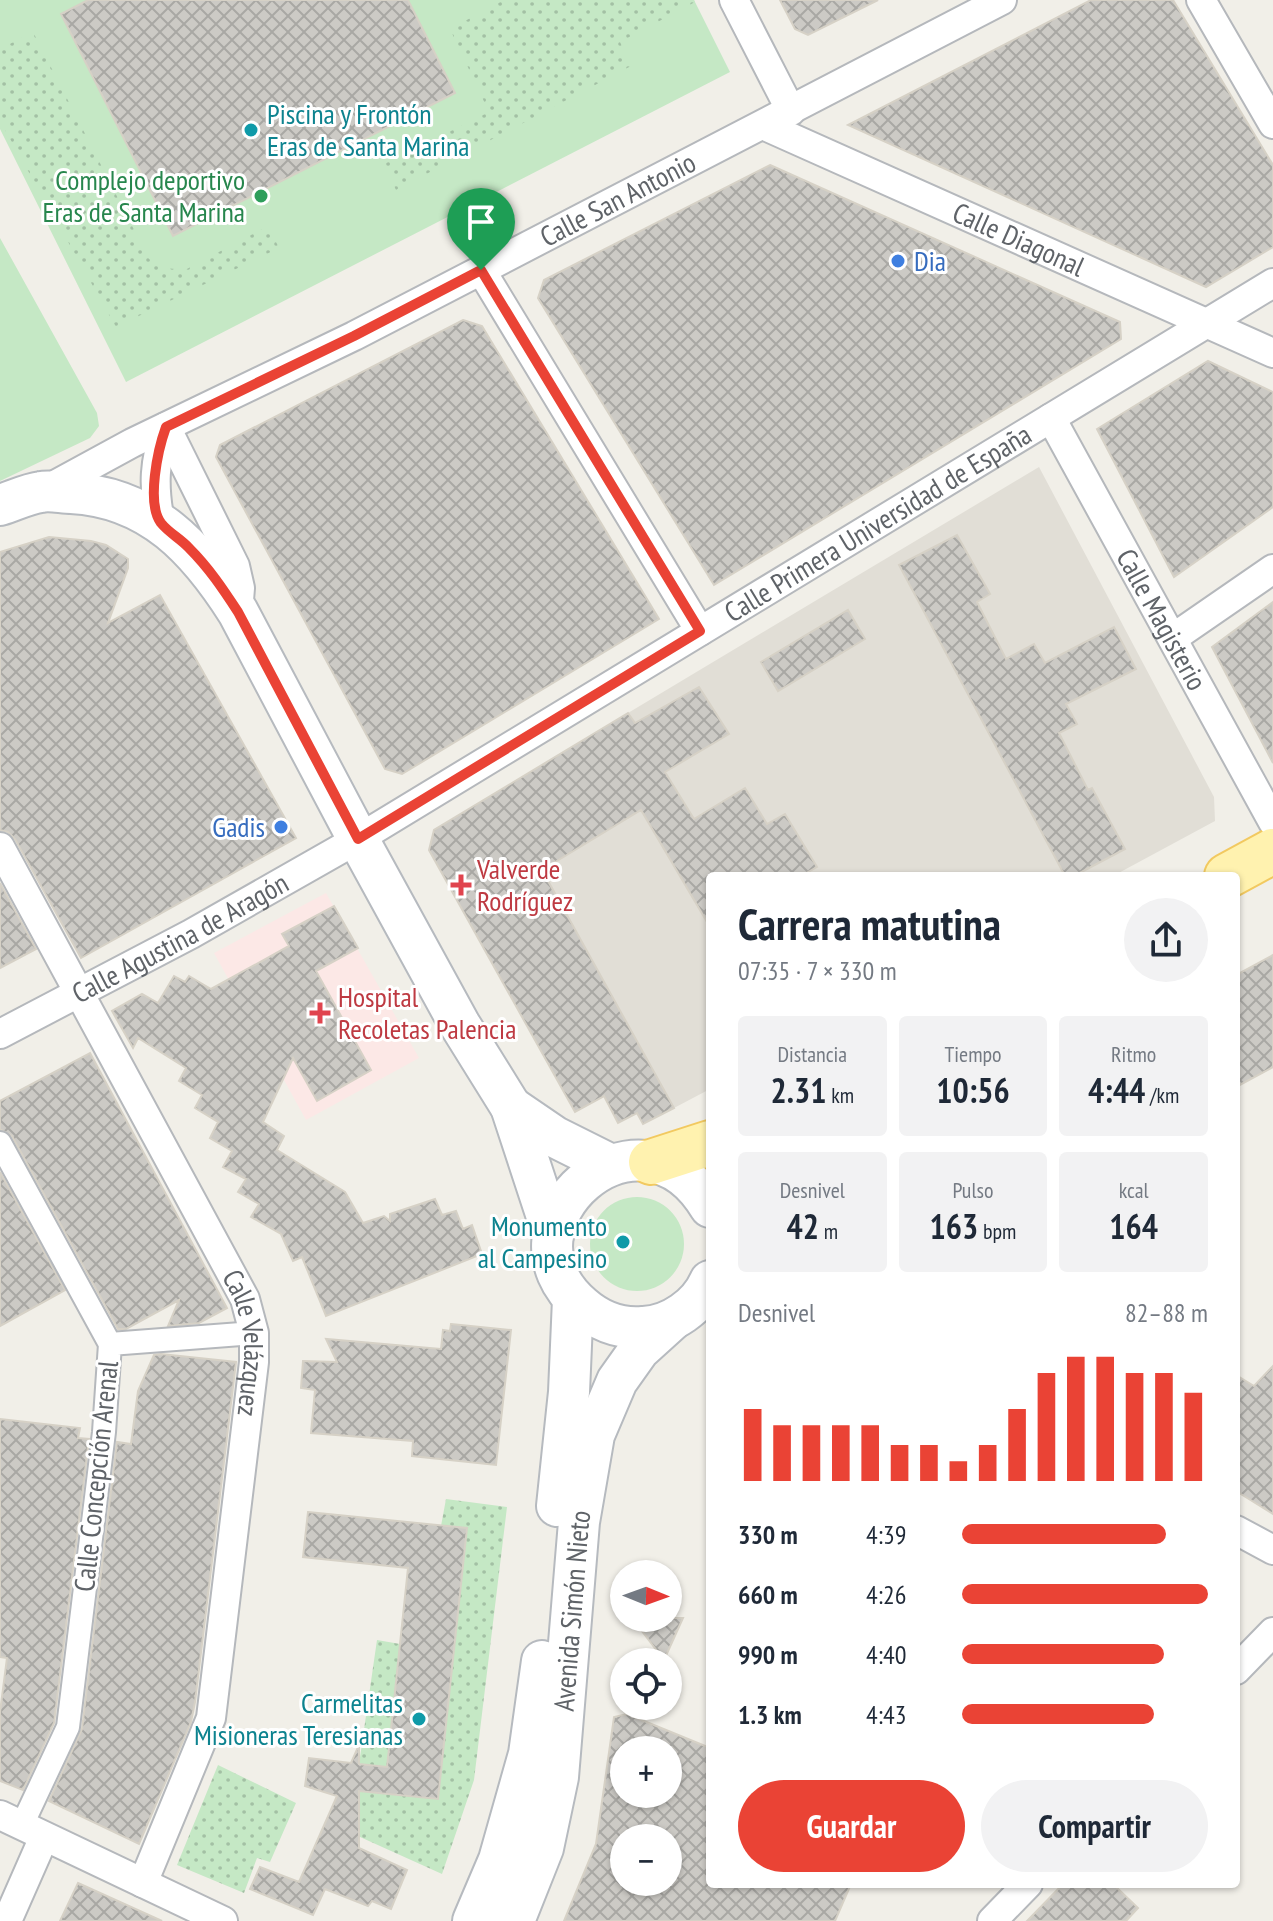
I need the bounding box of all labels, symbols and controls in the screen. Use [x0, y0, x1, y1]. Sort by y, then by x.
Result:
place label: Piscina y Frontón Eras de Santa Marina [267, 95, 470, 164]
marker: Piscina y Frontón Eras de Santa Marina [242, 121, 260, 139]
street label: Calle San Antonio [533, 143, 702, 254]
place label: Complejo deportivo Eras de Santa Marina [43, 161, 245, 230]
marker: Complejo deportivo Eras de Santa Marina [252, 187, 270, 205]
pin [447, 188, 515, 270]
street label: Calle Diagonal [947, 193, 1091, 285]
icon: arrive [459, 200, 503, 244]
place label: Dia [914, 242, 946, 279]
marker: Dia [889, 252, 907, 270]
street label: Calle Primera Universidad de España [717, 415, 1038, 630]
street label: Calle Magisterio [1108, 542, 1216, 697]
place label: Gadis [212, 808, 265, 845]
marker: Gadis [272, 818, 290, 836]
place label: Valverde Rodríguez [476, 850, 573, 919]
street label: Calle Agustina de Aragón [65, 864, 295, 1011]
marker: Valverde Rodríguez [452, 876, 470, 894]
text: Carrera matutina [738, 895, 1001, 952]
button: share [1124, 898, 1208, 982]
text: 07:35 · 7 × 330 m [738, 954, 897, 987]
place label: Hospital Recoletas Palencia [338, 978, 516, 1047]
marker: Hospital Recoletas Palencia [309, 1002, 331, 1024]
text: Distancia [777, 1040, 847, 1068]
text: Tiempo [944, 1040, 1002, 1068]
text: Ritmo [1111, 1040, 1156, 1068]
text: 2.31 [771, 1068, 827, 1112]
text: 10:56 [936, 1068, 1010, 1112]
text: 4:44 [1088, 1068, 1145, 1112]
text: km [827, 1081, 854, 1109]
text: /km [1145, 1081, 1179, 1109]
text: Desnivel [780, 1176, 845, 1204]
text: Pulso [953, 1176, 993, 1204]
text: kcal [1119, 1176, 1149, 1204]
text: 42 [787, 1204, 819, 1248]
text: 163 [930, 1204, 978, 1248]
text: 164 [1109, 1204, 1158, 1248]
place label: Monumento al Campesino [478, 1207, 607, 1276]
text: m [819, 1217, 838, 1245]
text: bpm [978, 1217, 1016, 1245]
marker: Monumento al Campesino [614, 1233, 632, 1251]
street label: Calle Velázquez [214, 1263, 273, 1419]
text: Desnivel [738, 1296, 815, 1329]
text: 82–88 m [1125, 1296, 1208, 1329]
street label: Calle Concepción Arenal [65, 1358, 126, 1593]
street label: Avenida Simón Nieto [544, 1507, 599, 1713]
text: 330 m [738, 1518, 798, 1551]
text: 4:39 [866, 1518, 906, 1551]
north arrow [610, 1560, 682, 1632]
map controls [610, 1560, 682, 1896]
text: 660 m [738, 1578, 798, 1611]
text: 4:26 [866, 1578, 906, 1611]
text: 990 m [738, 1638, 798, 1671]
text: 4:40 [866, 1638, 906, 1671]
button: locate [610, 1648, 682, 1720]
place label: Carmelitas Misioneras Teresianas [194, 1684, 403, 1753]
text: 1.3 km [738, 1698, 802, 1731]
text: 4:43 [866, 1698, 906, 1731]
marker: Carmelitas Misioneras Teresianas [410, 1710, 428, 1728]
button: + [610, 1736, 682, 1808]
button: Guardar [738, 1780, 965, 1872]
button: Compartir [981, 1780, 1208, 1872]
button: − [610, 1824, 682, 1896]

